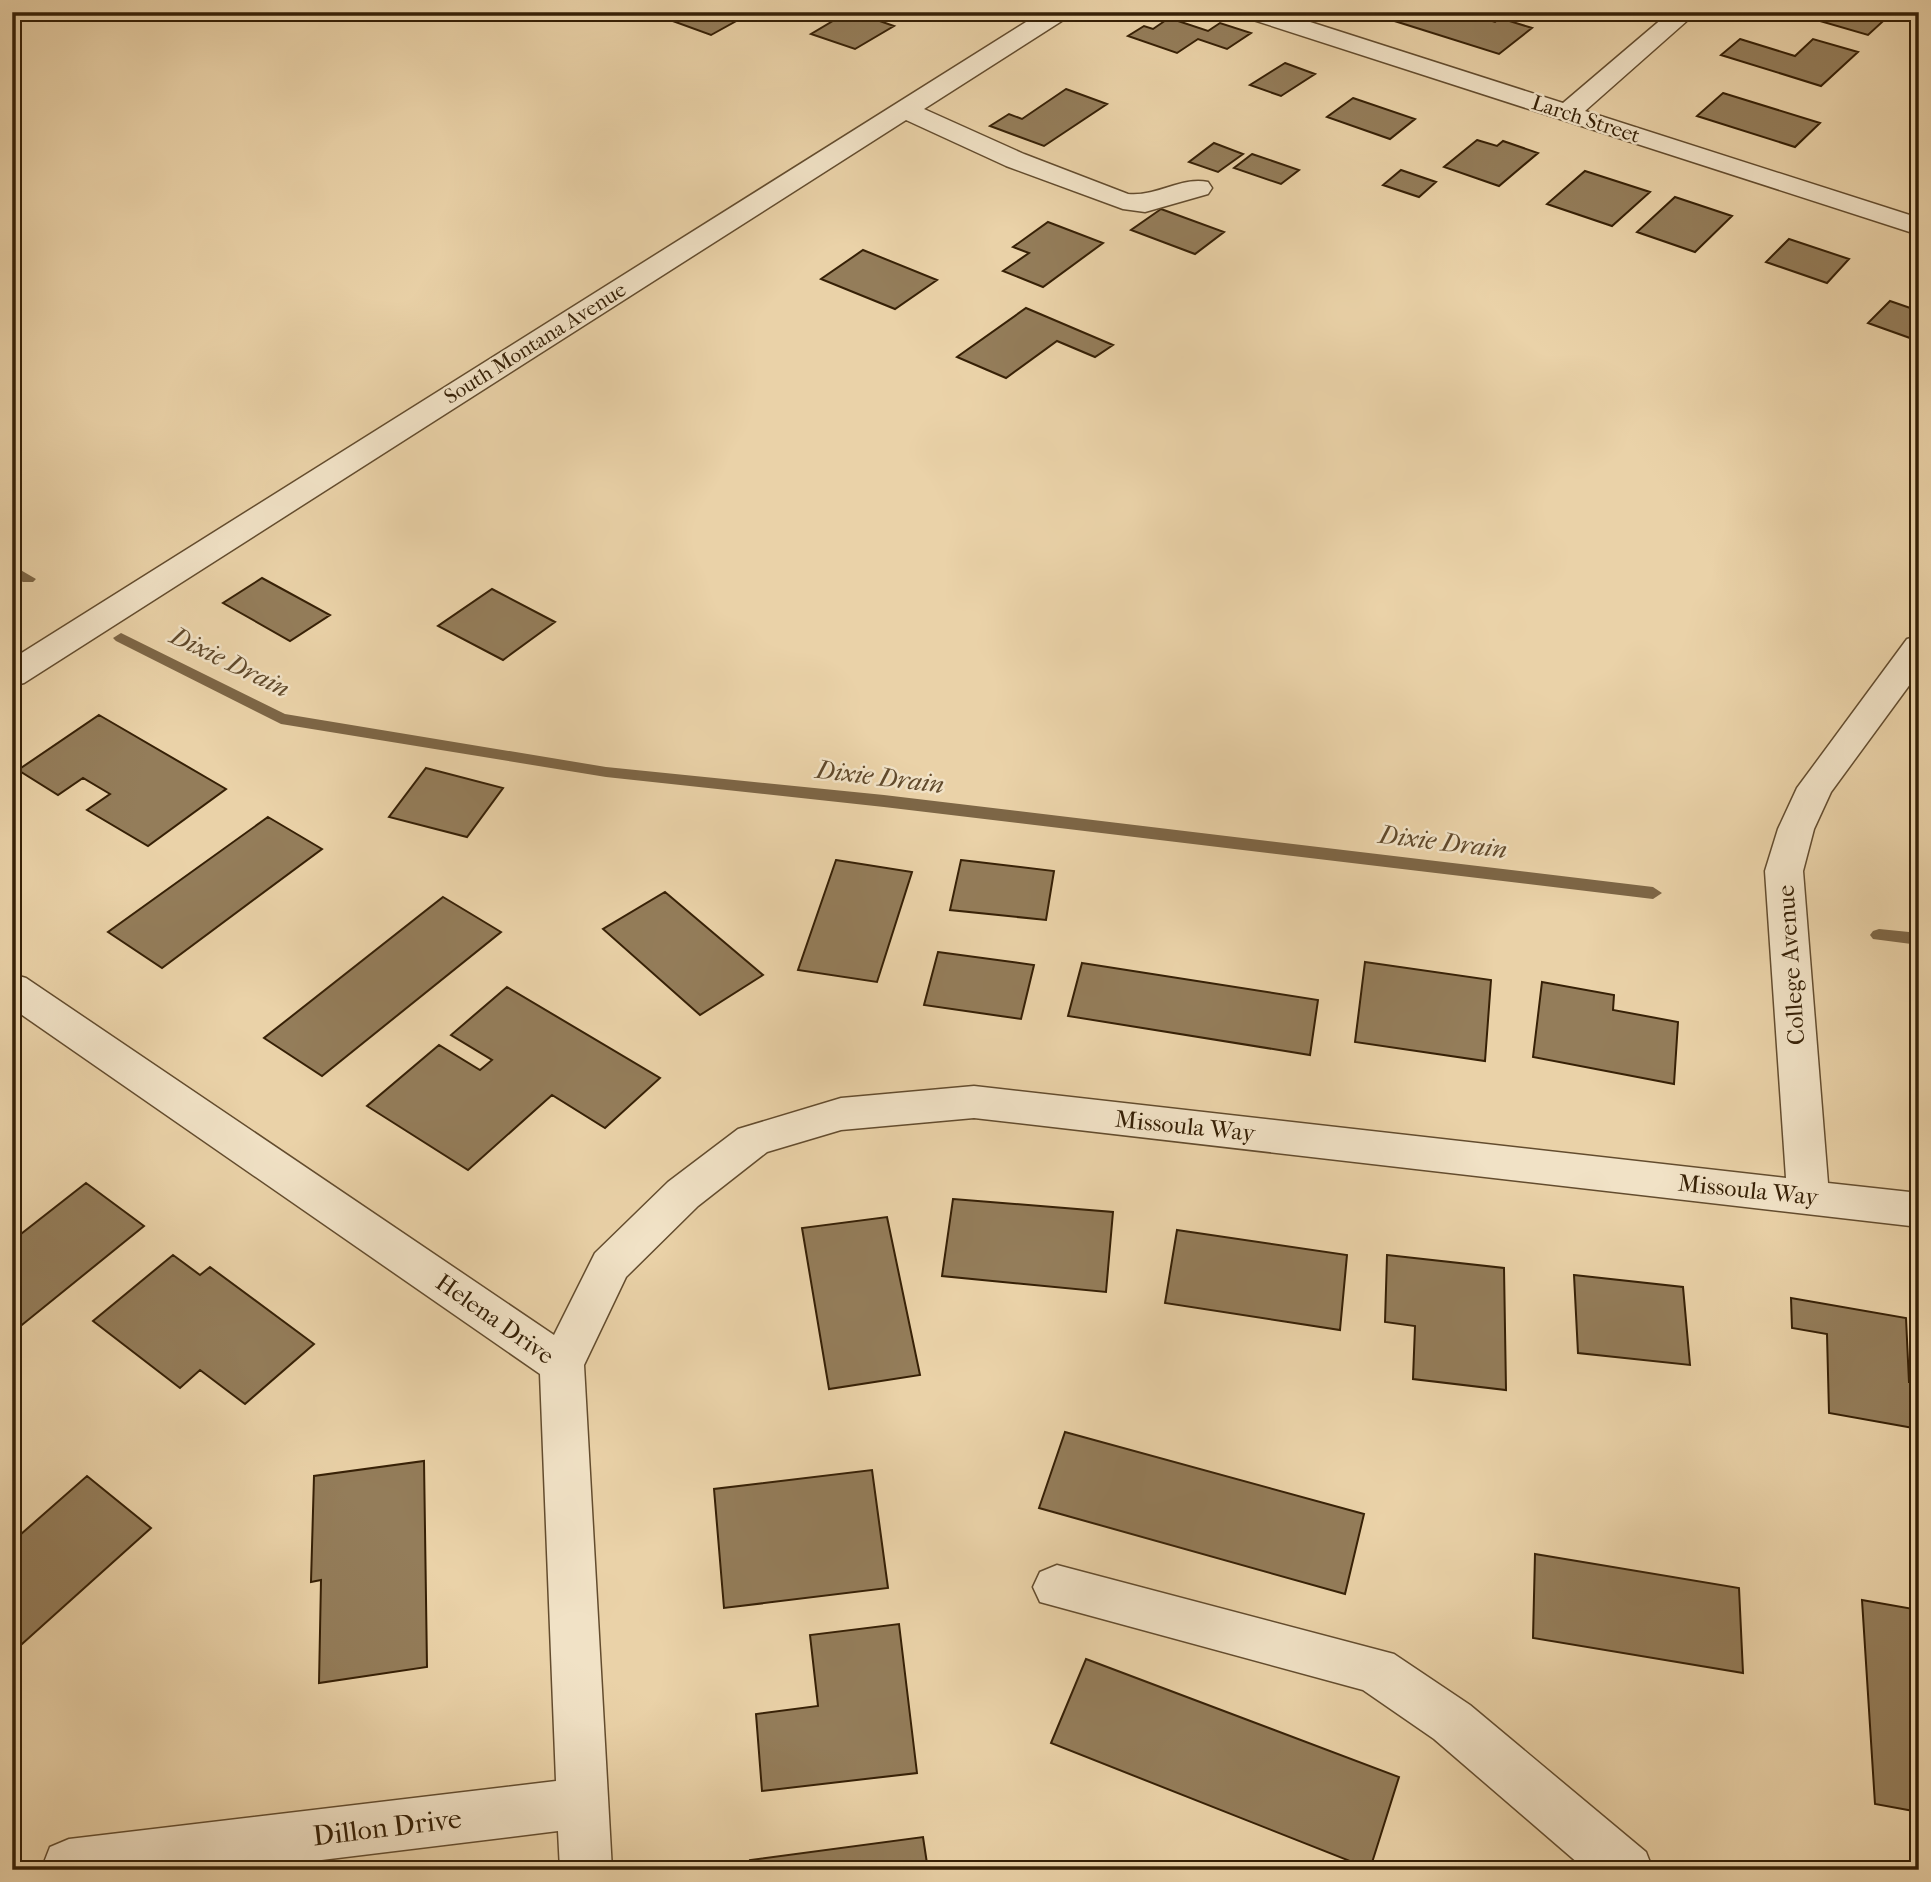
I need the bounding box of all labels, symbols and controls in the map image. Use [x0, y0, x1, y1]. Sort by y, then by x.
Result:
street label: Larch Street [1529, 90, 1644, 148]
street label: South Montana Avenue [440, 277, 630, 409]
water label: Dixie Drain [164, 619, 295, 704]
water label: Dixie Drain [812, 754, 946, 800]
water label: Dixie Drain [1375, 819, 1509, 865]
street label: College Avenue [1771, 884, 1811, 1046]
street label: Missoula Way [1114, 1105, 1258, 1147]
street label: Missoula Way [1677, 1169, 1821, 1211]
street label: Helena Drive [431, 1268, 559, 1370]
street label: Dillon Drive [311, 1801, 463, 1852]

